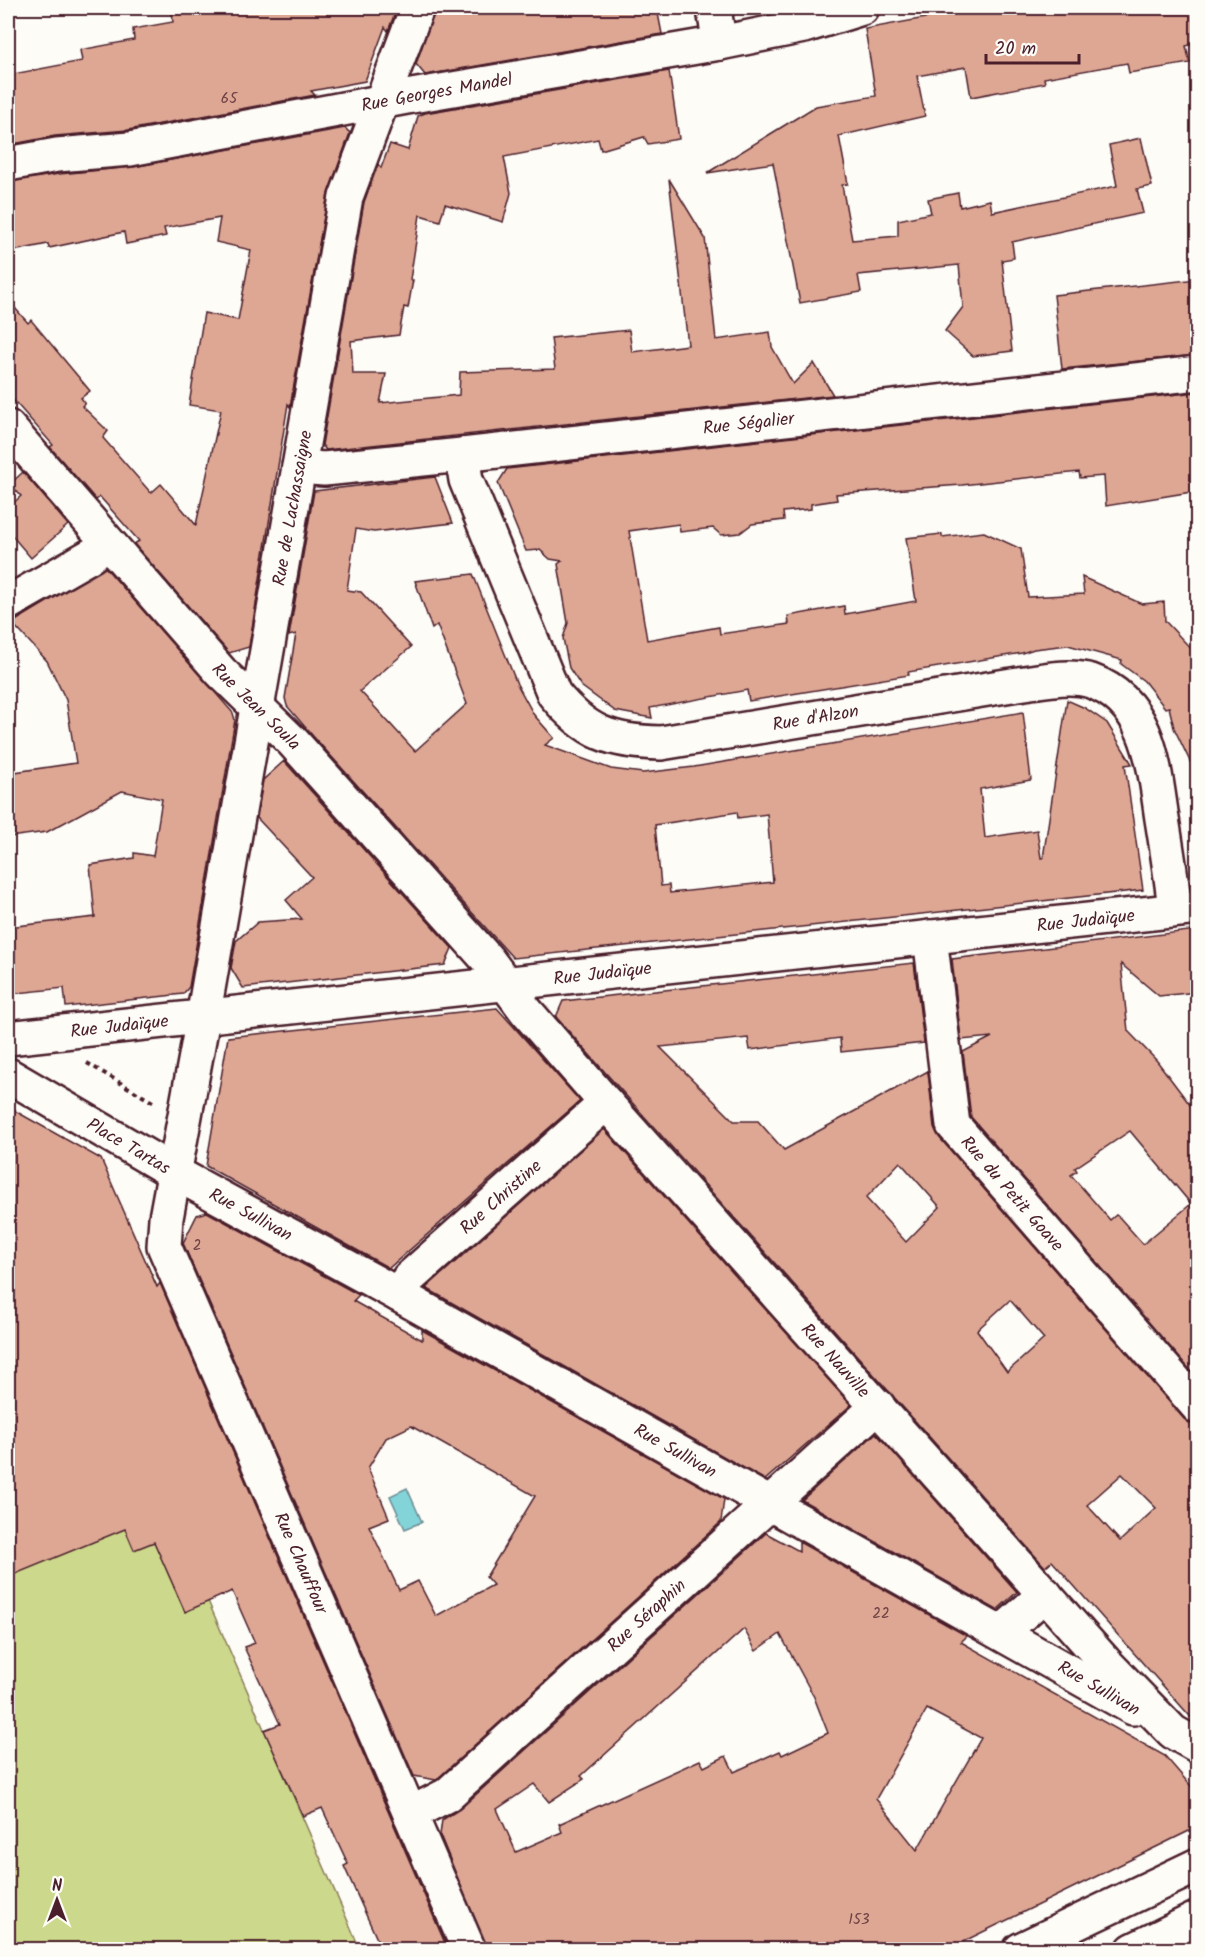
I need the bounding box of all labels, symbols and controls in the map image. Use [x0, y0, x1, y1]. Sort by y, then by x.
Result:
scale bar [986, 27, 1079, 65]
text: 20 m [995, 35, 1036, 64]
street label: Rue Georges Mandel [359, 66, 515, 121]
house number: 65 [221, 87, 238, 111]
street label: Rue Ségalier [701, 405, 797, 444]
street label: Rue de Lachassaigne [266, 428, 321, 588]
street label: Rue Jean Soula [203, 657, 307, 758]
street label: Rue d'Alzon [770, 698, 861, 740]
street label: Rue Judaïque [1035, 902, 1136, 942]
street label: Rue Judaïque [552, 955, 653, 994]
street label: Rue Judaïque [69, 1008, 170, 1047]
street label: Place Tartas [80, 1111, 176, 1183]
street label: Rue du Petit Goave [952, 1130, 1070, 1259]
street label: Rue Christine [454, 1153, 549, 1243]
street label: Rue Sullivan [203, 1181, 297, 1250]
house number: 2 [193, 1234, 201, 1258]
street label: Rue Nauville [793, 1317, 876, 1406]
street label: Rue Sullivan [628, 1417, 722, 1487]
street label: Rue Chauffour [265, 1508, 335, 1620]
street label: Rue Séraphin [601, 1572, 694, 1660]
house number: 22 [872, 1602, 890, 1626]
street label: Rue Sullivan [1051, 1654, 1145, 1725]
north arrow [27, 1870, 87, 1930]
text: N [52, 1874, 62, 1899]
house number: 153 [848, 1908, 870, 1932]

